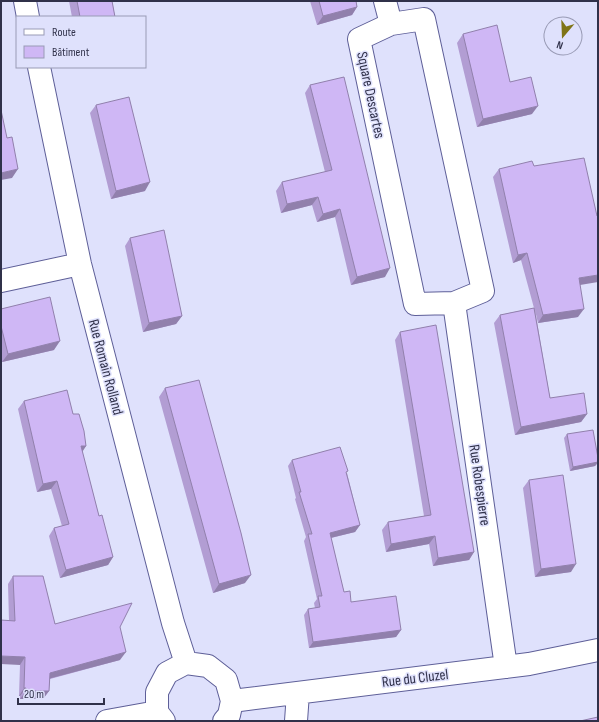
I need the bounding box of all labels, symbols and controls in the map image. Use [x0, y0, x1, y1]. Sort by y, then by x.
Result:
legend [16, 16, 146, 68]
north arrow [543, 16, 583, 56]
text: Route [52, 25, 76, 40]
text: N [555, 38, 565, 52]
text: Bâtiment [52, 45, 90, 60]
street label: Square Descartes [352, 50, 389, 140]
street label: Rue Romain Rolland [84, 317, 127, 417]
street label: Rue Robespierre [464, 443, 495, 527]
street label: Rue du Cluzel [381, 665, 449, 692]
scale bar [18, 680, 104, 706]
text: 20 m [24, 687, 44, 702]

